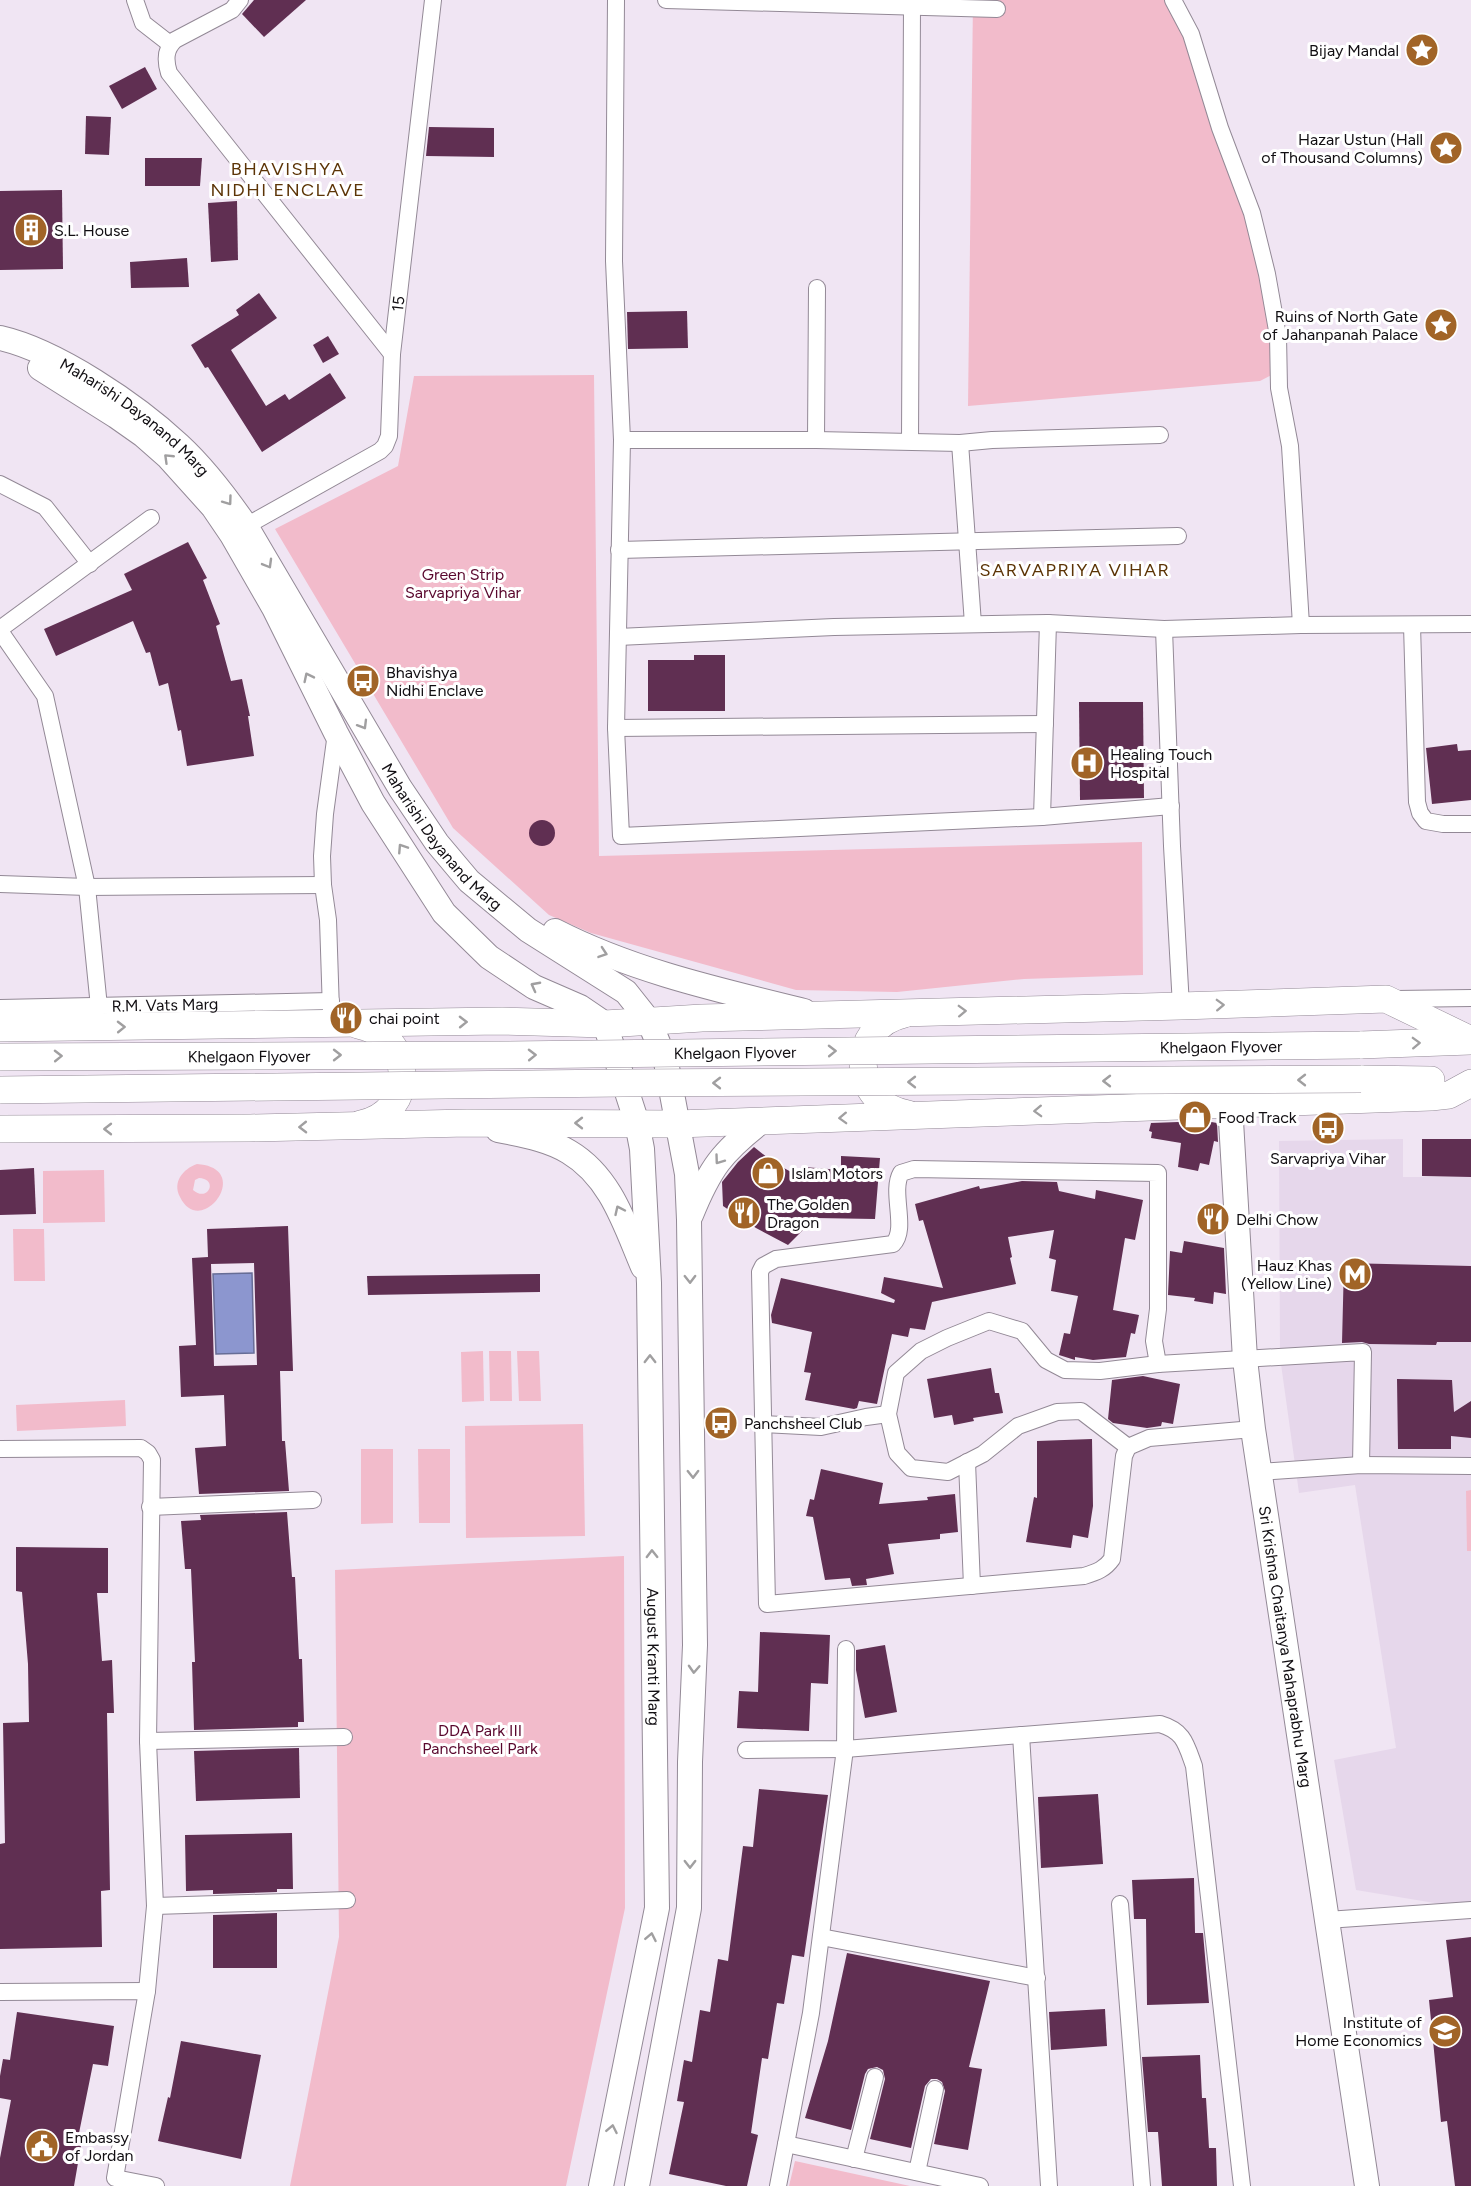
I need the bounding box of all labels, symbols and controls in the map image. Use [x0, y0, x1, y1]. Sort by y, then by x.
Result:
place icon: Bijay Mandal [1404, 32, 1440, 68]
place label: Bijay Mandal [1309, 41, 1399, 60]
place label: Hazar Ustun (Hall of Thousand Columns) [1261, 130, 1423, 167]
place icon: Hazar Ustun (Hall of Thousand Columns) [1428, 130, 1464, 166]
district label: BHAVISHYA NIDHI ENCLAVE [211, 158, 366, 201]
building icon: S.L. House [13, 212, 49, 248]
place label: S.L. House [54, 221, 129, 240]
street label: 15 [387, 295, 408, 313]
place label: Ruins of North Gate of Jahanpanah Palace [1263, 307, 1418, 344]
place icon: Ruins of North Gate of Jahanpanah Palace [1423, 307, 1459, 343]
street label: Maharishi Dayanand Marg [57, 354, 213, 480]
one-way arrow [164, 454, 174, 465]
one-way arrow [221, 494, 232, 505]
one-way arrow [261, 558, 272, 569]
district label: SARVAPRIYA VIHAR [980, 559, 1170, 581]
park label: Green Strip Sarvapriya Vihar [405, 565, 522, 602]
bus stop icon: Bhavishya Nidhi Enclave [345, 663, 381, 699]
place label: Bhavishya Nidhi Enclave [386, 663, 484, 700]
one-way arrow [304, 673, 315, 684]
one-way arrow [355, 719, 367, 729]
hospital icon: Healing Touch Hospital [1069, 745, 1105, 781]
place label: Healing Touch Hospital [1110, 745, 1212, 782]
street label: Maharishi Dayanand Marg [378, 760, 506, 914]
one-way arrow [398, 844, 409, 855]
one-way arrow [597, 945, 608, 958]
one-way arrow [530, 982, 541, 994]
street label: R.M. Vats Marg [111, 994, 219, 1015]
one-way arrow [1215, 999, 1224, 1012]
restaurant icon: chai point [328, 1000, 364, 1036]
one-way arrow [958, 1005, 967, 1017]
place label: chai point [369, 1009, 440, 1028]
one-way arrow [459, 1015, 468, 1028]
one-way arrow [117, 1021, 126, 1033]
street label: Khelgaon Flyover [1160, 1036, 1283, 1057]
one-way arrow [1411, 1037, 1420, 1049]
street label: Khelgaon Flyover [674, 1042, 797, 1063]
one-way arrow [828, 1045, 837, 1057]
street label: Khelgaon Flyover [188, 1046, 311, 1066]
one-way arrow [333, 1049, 342, 1061]
one-way arrow [528, 1049, 537, 1061]
one-way arrow [54, 1050, 63, 1062]
one-way arrow [1298, 1074, 1307, 1086]
one-way arrow [1103, 1075, 1112, 1087]
one-way arrow [713, 1076, 722, 1089]
one-way arrow [908, 1076, 917, 1088]
shop icon: Food Track [1177, 1099, 1213, 1135]
one-way arrow [1033, 1105, 1042, 1117]
place label: Food Track [1218, 1108, 1297, 1127]
bus stop icon: Sarvapriya Vihar [1310, 1110, 1346, 1146]
one-way arrow [838, 1112, 847, 1124]
one-way arrow [574, 1117, 583, 1129]
one-way arrow [299, 1121, 308, 1133]
one-way arrow [104, 1123, 113, 1135]
place label: Sarvapriya Vihar [1270, 1149, 1387, 1168]
one-way arrow [715, 1154, 726, 1165]
shop icon: Islam Motors [750, 1155, 786, 1191]
place label: Islam Motors [791, 1164, 883, 1183]
restaurant icon: The Golden Dragon [726, 1195, 762, 1231]
place label: The Golden Dragon [767, 1195, 850, 1232]
restaurant icon: Delhi Chow [1195, 1201, 1231, 1237]
one-way arrow [614, 1205, 626, 1216]
place label: Delhi Chow [1236, 1210, 1318, 1229]
place label: Hauz Khas (Yellow Line) [1241, 1256, 1332, 1293]
metro station icon: Hauz Khas (Yellow Line) [1337, 1256, 1373, 1292]
one-way arrow [684, 1274, 696, 1283]
one-way arrow [644, 1355, 656, 1364]
bus stop icon: Panchsheel Club [703, 1405, 739, 1441]
place label: Panchsheel Club [744, 1414, 862, 1433]
one-way arrow [687, 1469, 700, 1478]
street label: Sri Krishna Chaitanya Mahaprabhu Marg [1255, 1504, 1316, 1789]
one-way arrow [646, 1550, 658, 1559]
street label: August Kranti Marg [643, 1587, 664, 1726]
one-way arrow [688, 1664, 701, 1673]
park label: DDA Park III Panchsheel Park [422, 1721, 538, 1758]
one-way arrow [684, 1859, 696, 1868]
one-way arrow [644, 1933, 657, 1943]
place label: Institute of Home Economics [1295, 2013, 1422, 2050]
school or university icon: Institute of Home Economics [1427, 2013, 1463, 2049]
one-way arrow [605, 2124, 618, 2134]
public building icon: Embassy of Jordan [24, 2128, 60, 2164]
place label: Embassy of Jordan [65, 2128, 134, 2165]

